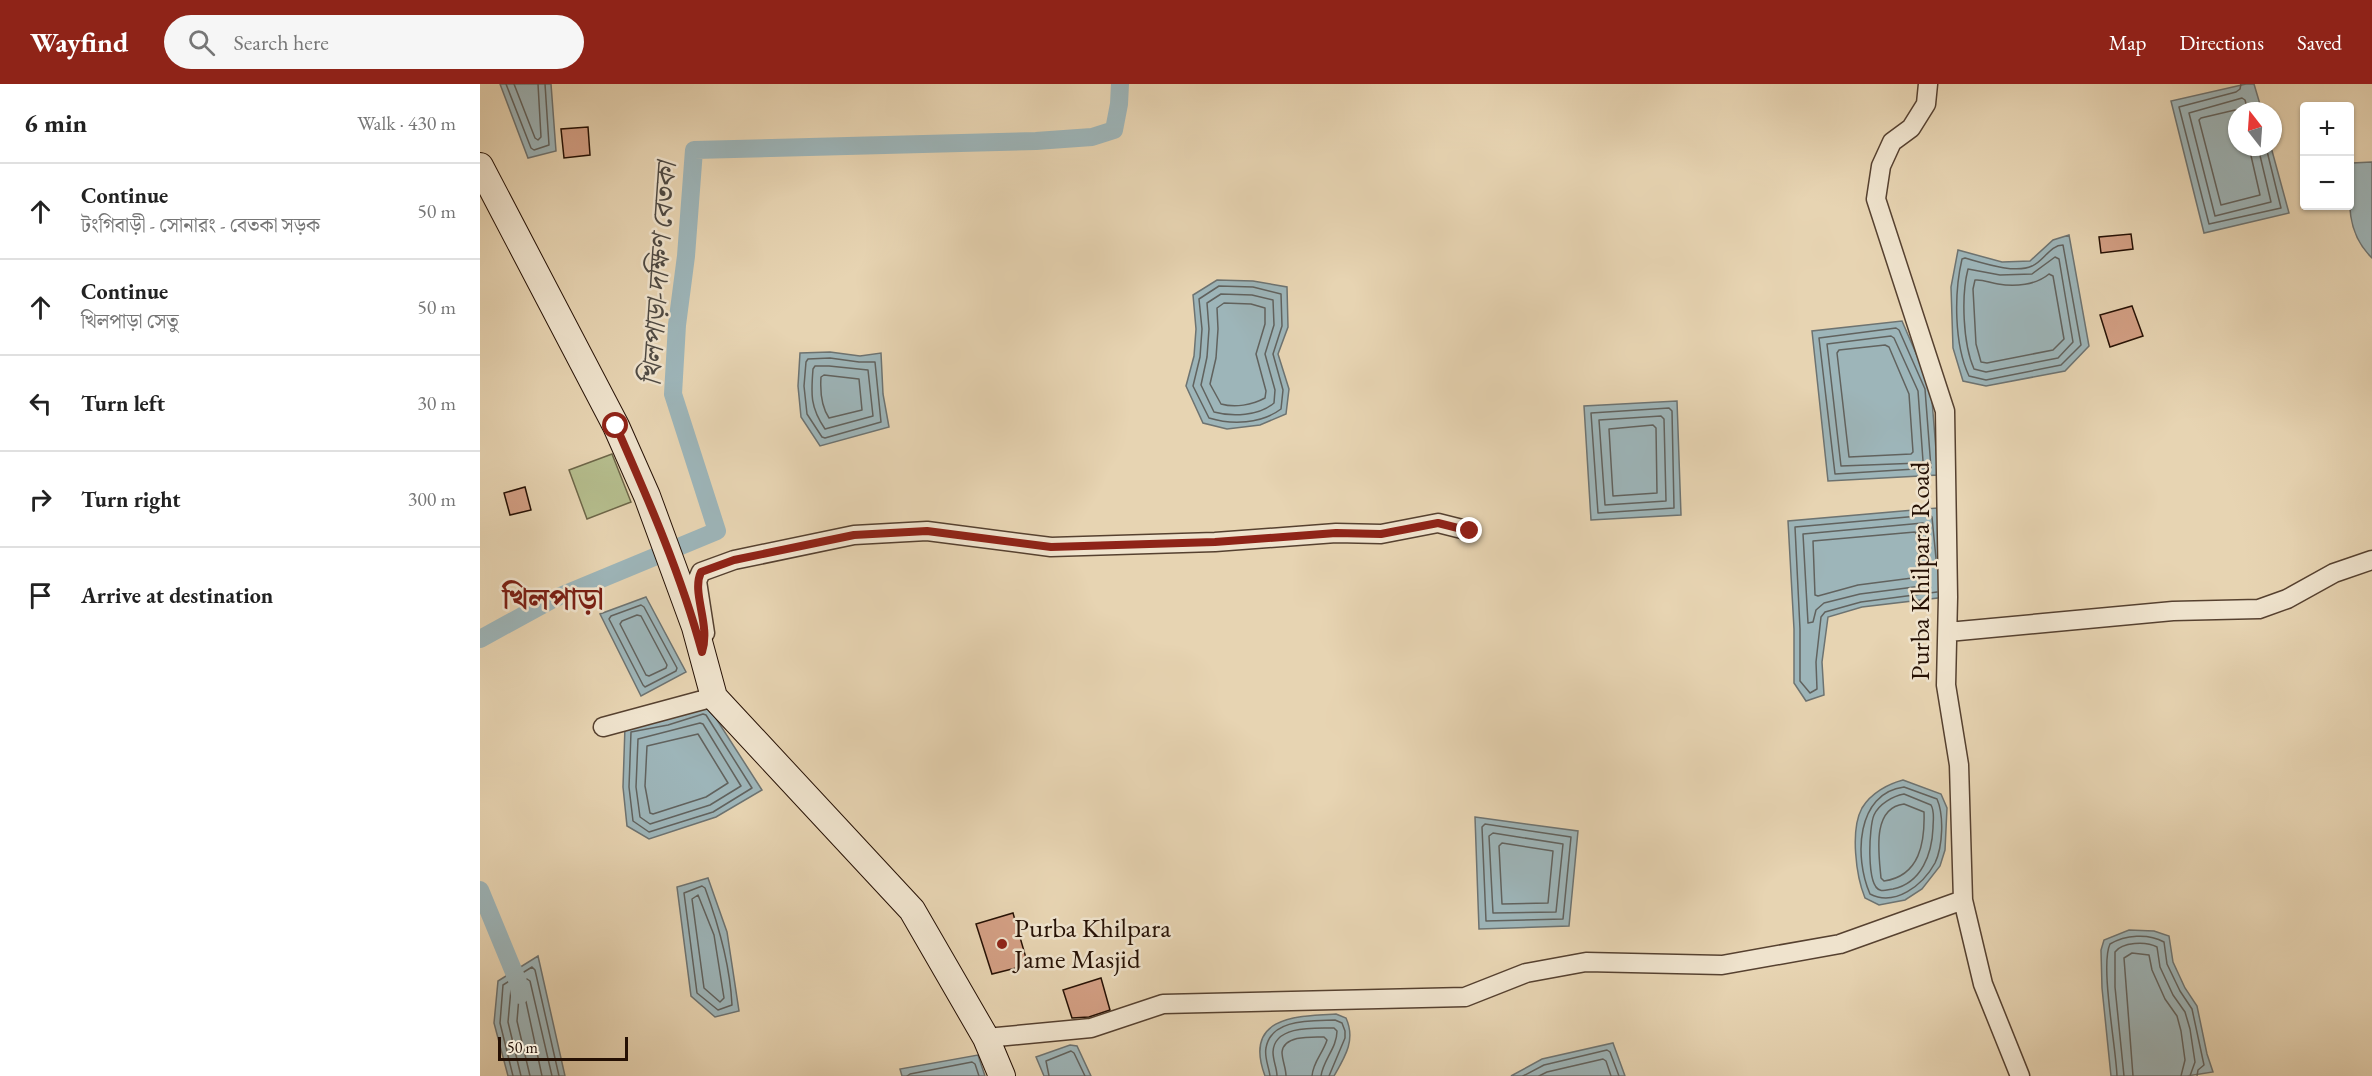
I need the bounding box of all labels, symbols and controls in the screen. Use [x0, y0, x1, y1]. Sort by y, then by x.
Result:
search box [164, 15, 584, 69]
text: Wayfind [30, 24, 128, 60]
icon: search [185, 26, 218, 59]
text: Search here [233, 28, 329, 57]
text: Map [2109, 29, 2146, 56]
text: Directions [2179, 29, 2264, 56]
text: Saved [2297, 29, 2342, 56]
north arrow [2228, 102, 2282, 156]
map controls [2300, 102, 2354, 210]
button: + [2300, 102, 2354, 156]
text: 6 min [24, 106, 87, 140]
text: Walk · 430 m [357, 110, 456, 136]
button: − [2300, 156, 2354, 210]
water label: খিলপাড়া-দক্ষিণ বেতকা [632, 158, 684, 387]
text: Continue [81, 181, 168, 210]
icon: ahead [24, 195, 57, 228]
text: 50 m [417, 198, 456, 224]
text: টংগিবাড়ী - সোনারং - বেতকা সড়ক [81, 212, 320, 238]
text: Continue [81, 277, 168, 306]
icon: ahead [24, 291, 57, 324]
text: 50 m [417, 294, 456, 320]
text: খিলপাড়া সেতু [81, 308, 179, 334]
icon: left [24, 387, 57, 420]
text: Turn left [81, 389, 165, 418]
text: 30 m [417, 390, 456, 416]
route start [602, 412, 628, 438]
street label: Purba Khilpara Road [1902, 461, 1937, 681]
icon: right [24, 483, 57, 516]
text: Turn right [81, 485, 180, 514]
text: 300 m [408, 486, 456, 512]
route end [1456, 517, 1482, 543]
icon: arrive [24, 579, 57, 612]
district label: খিলপাড়া [500, 579, 604, 618]
text: Arrive at destination [81, 581, 273, 610]
place label: Purba Khilpara Jame Masjid [1012, 910, 1171, 976]
marker: Purba Khilpara Jame Masjid [995, 937, 1009, 951]
scale bar [498, 1034, 628, 1062]
text: 50 m [507, 1037, 538, 1058]

